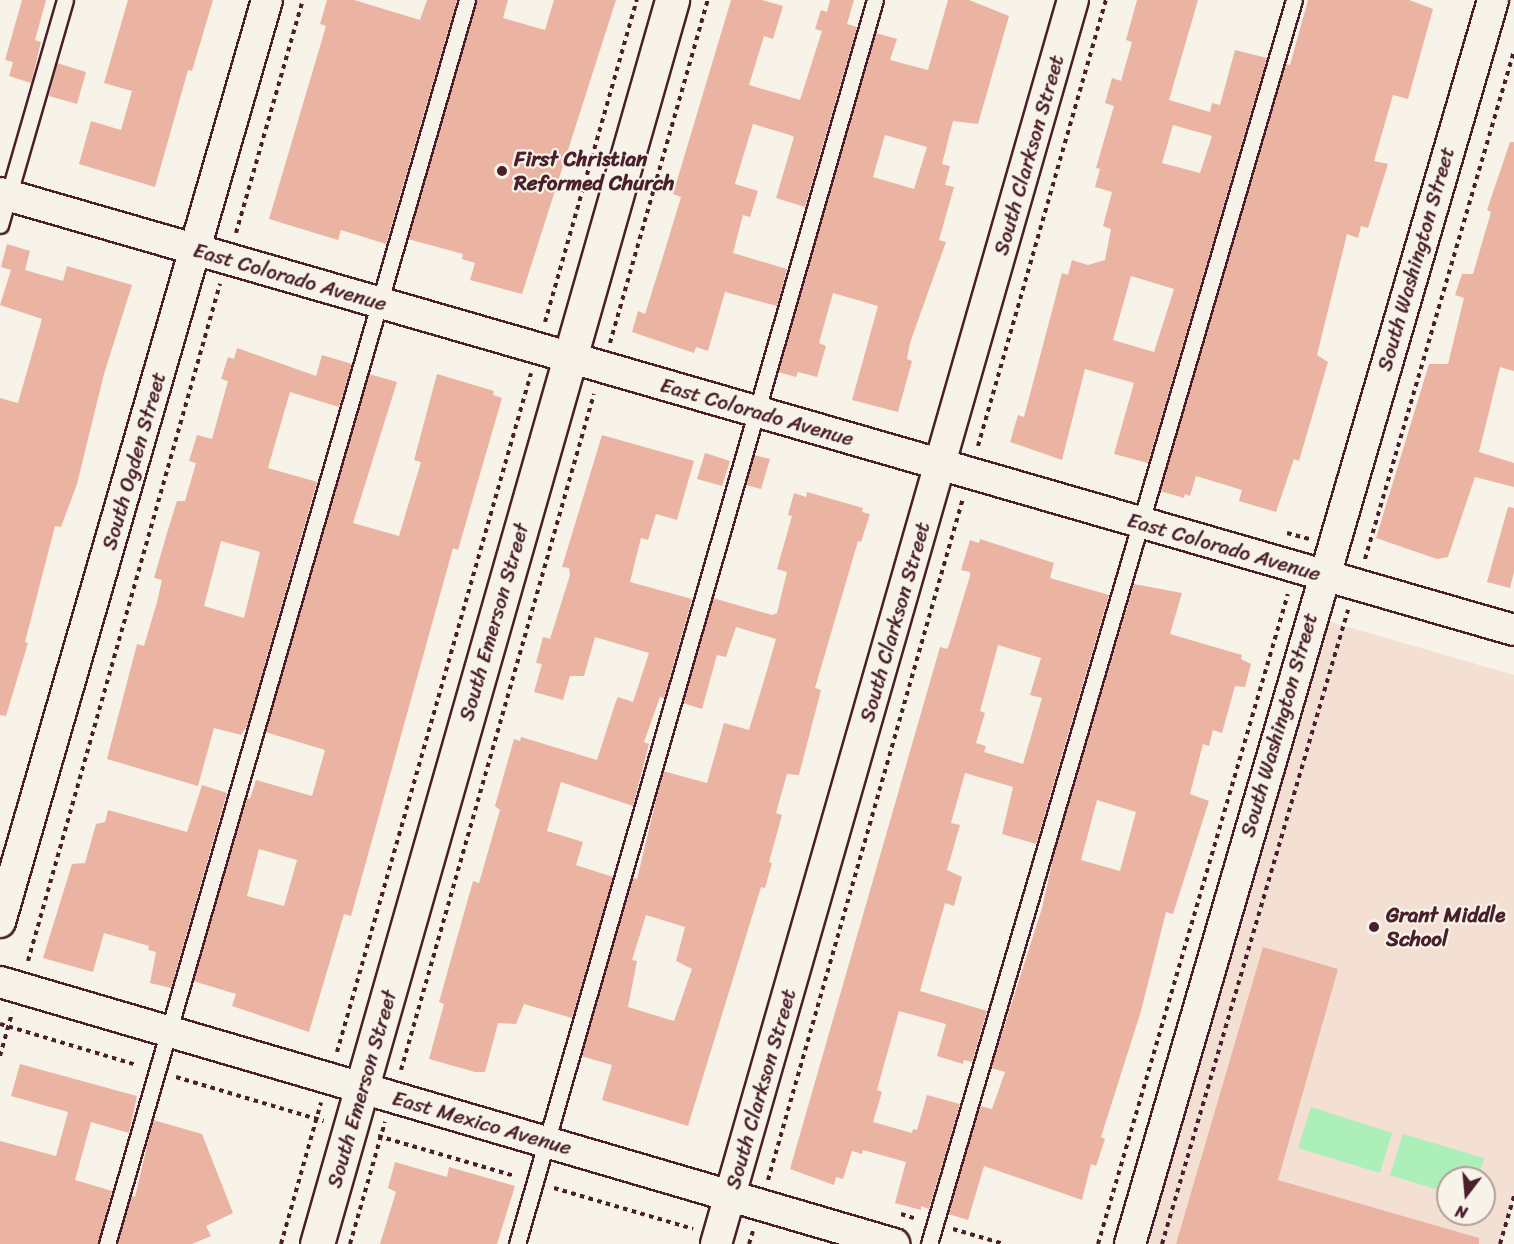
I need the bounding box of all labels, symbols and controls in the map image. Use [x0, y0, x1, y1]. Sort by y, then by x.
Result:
street label: South Clarkson Street [988, 51, 1070, 259]
street label: South Washington Street [1372, 143, 1460, 375]
place label: First Christian Reformed Church [514, 146, 674, 196]
marker: First Christian Reformed Church [495, 164, 509, 178]
street label: East Colorado Avenue [190, 237, 390, 317]
street label: South Ogden Street [96, 369, 172, 553]
street label: East Colorado Avenue [657, 372, 857, 452]
street label: East Colorado Avenue [1124, 507, 1324, 587]
street label: South Clarkson Street [854, 518, 936, 726]
street label: South Emerson Street [454, 520, 534, 724]
street label: South Washington Street [1235, 609, 1323, 841]
place label: Grant Middle School [1386, 902, 1505, 952]
marker: Grant Middle School [1367, 920, 1381, 934]
street label: South Clarkson Street [720, 985, 802, 1193]
street label: South Emerson Street [322, 987, 402, 1191]
street label: East Mexico Avenue [390, 1085, 574, 1161]
north arrow [1436, 1166, 1496, 1226]
text: N [1452, 1196, 1471, 1227]

